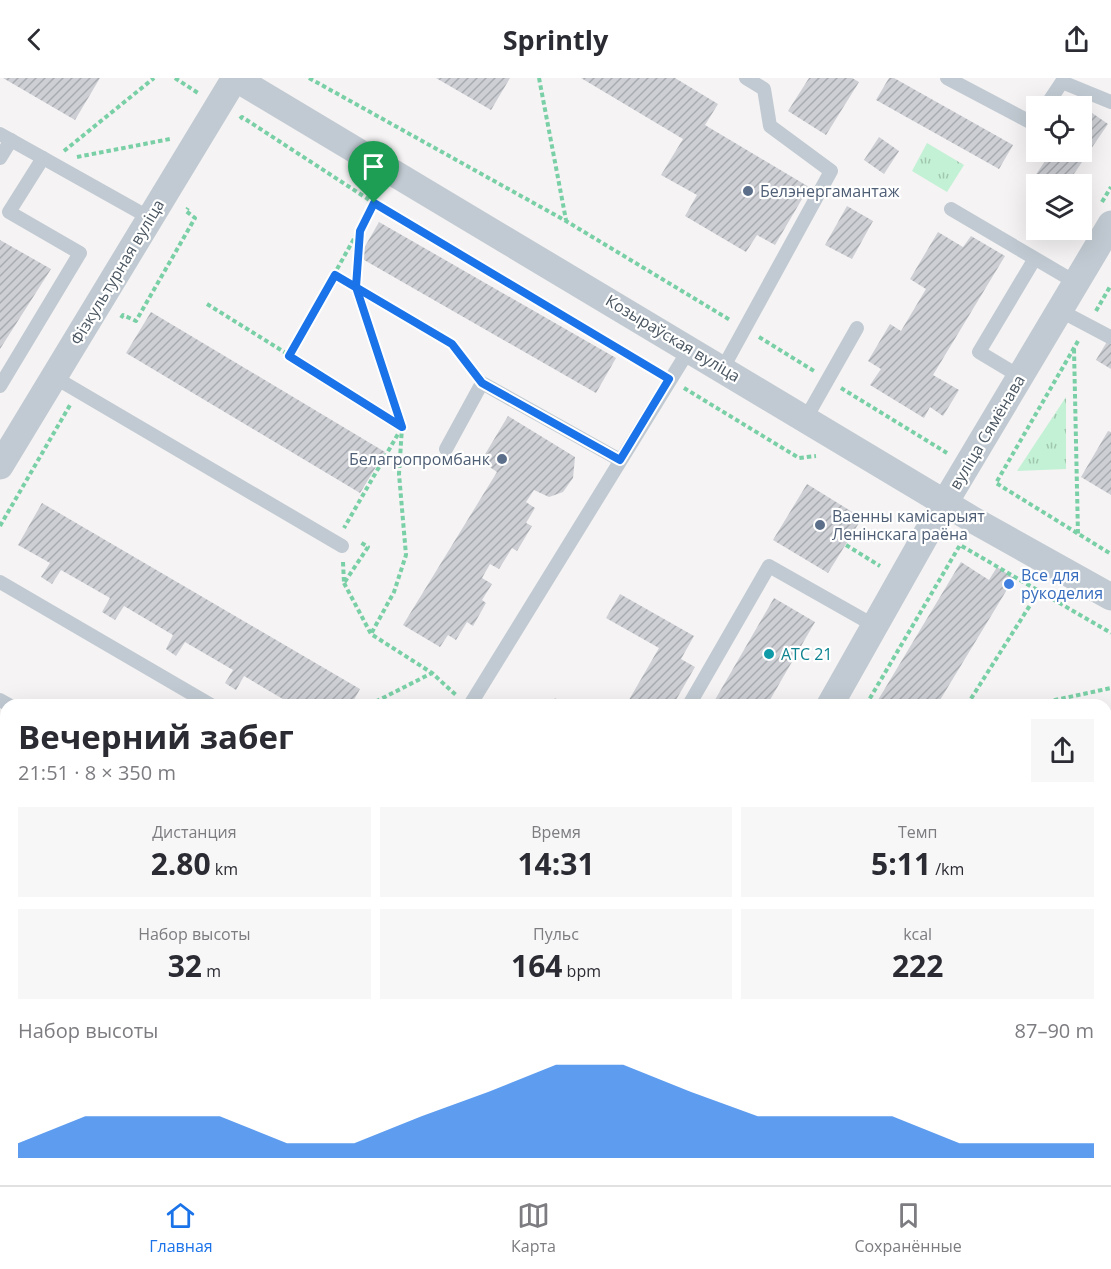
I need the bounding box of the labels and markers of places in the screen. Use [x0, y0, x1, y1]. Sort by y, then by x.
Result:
pin [348, 141, 399, 203]
place label: Белэнергамантаж [760, 180, 900, 202]
marker: Белэнергамантаж [741, 184, 755, 198]
place label: Белагропромбанк [349, 448, 491, 470]
marker: Белагропромбанк [495, 452, 509, 466]
place label: Ваенны камісарыят Ленінскага раёна [832, 505, 985, 545]
marker: Ваенны камісарыят Ленінскага раёна [813, 518, 827, 532]
place label: Все для рукоделия [1021, 564, 1103, 604]
marker: Все для рукоделия [1002, 577, 1016, 591]
place label: АТС 21 [781, 643, 832, 665]
marker: АТС 21 [762, 647, 776, 661]

